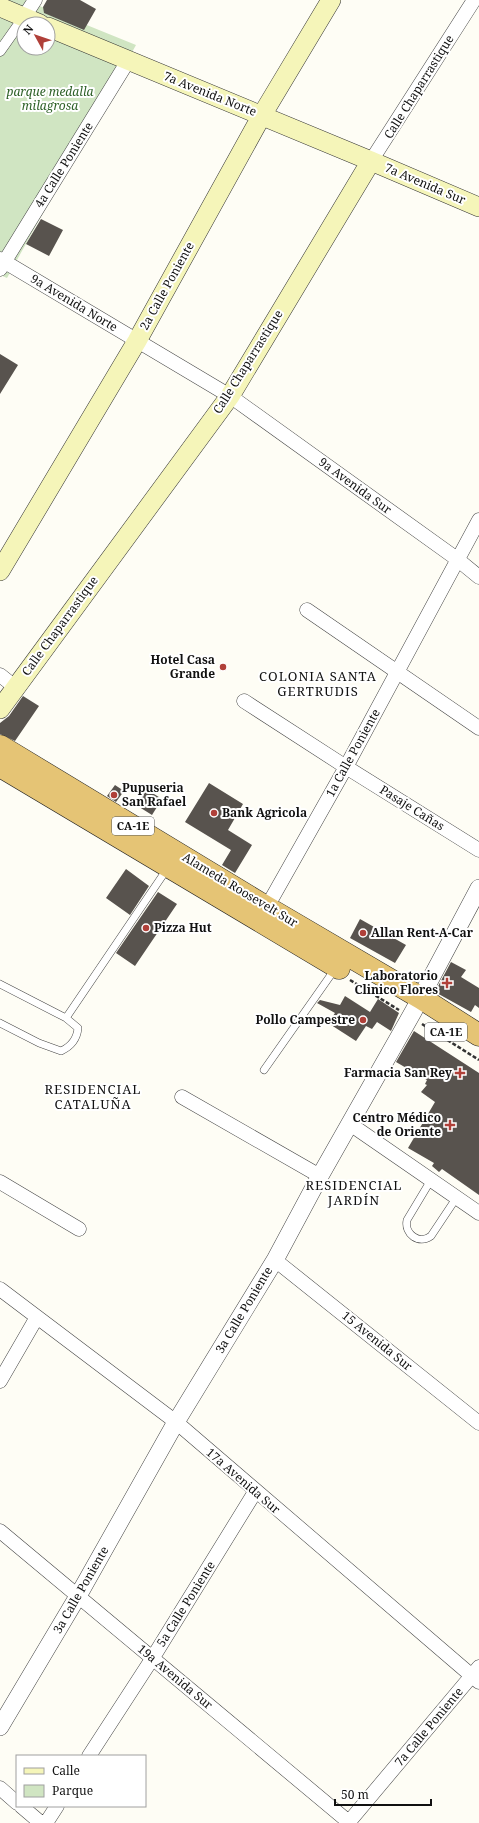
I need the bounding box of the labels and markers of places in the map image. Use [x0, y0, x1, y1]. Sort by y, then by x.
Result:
place label: Hotel Casa Grande [151, 651, 215, 682]
marker: Hotel Casa Grande [218, 662, 228, 672]
place label: Pupuseria San Rafael [122, 779, 187, 810]
marker: Pupuseria San Rafael [109, 790, 119, 800]
place label: Bank Agricola [222, 804, 307, 821]
marker: Bank Agricola [209, 808, 219, 818]
place label: Pizza Hut [154, 919, 212, 936]
marker: Pizza Hut [141, 923, 151, 933]
place label: Allan Rent-A-Car [371, 924, 474, 941]
marker: Allan Rent-A-Car [358, 928, 368, 938]
place label: Laboratorio Clinico Flores [355, 967, 438, 998]
marker: Laboratorio Clinico Flores [441, 977, 453, 989]
place label: Pollo Campestre [256, 1011, 355, 1028]
marker: Pollo Campestre [358, 1015, 368, 1025]
place label: Farmacia San Rey [344, 1064, 452, 1081]
marker: Farmacia San Rey [455, 1068, 465, 1078]
place label: Centro Médico de Oriente [352, 1109, 441, 1140]
marker: Centro Médico de Oriente [444, 1119, 456, 1131]

